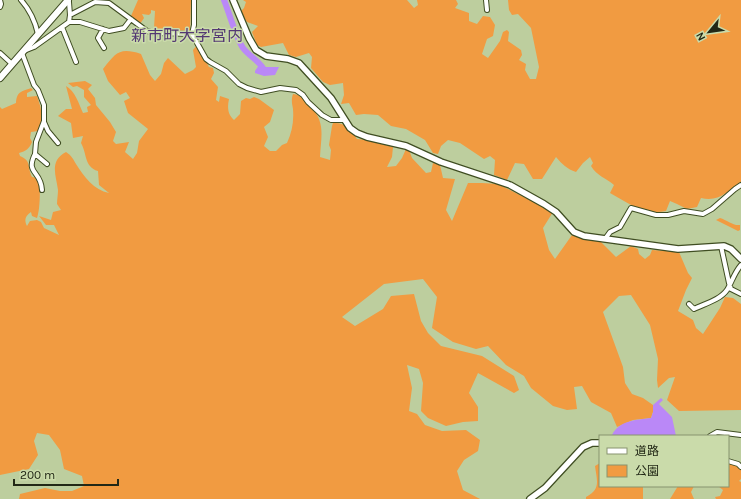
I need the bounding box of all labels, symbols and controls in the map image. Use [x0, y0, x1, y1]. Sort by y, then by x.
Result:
north arrow [689, 12, 729, 52]
district label: 新市町大字宮内 [131, 26, 243, 45]
text: N [693, 30, 708, 43]
legend [599, 435, 729, 487]
text: 道路 [635, 444, 659, 458]
scale bar [14, 461, 118, 487]
text: 公園 [635, 464, 659, 478]
text: 200 m [20, 468, 55, 482]

